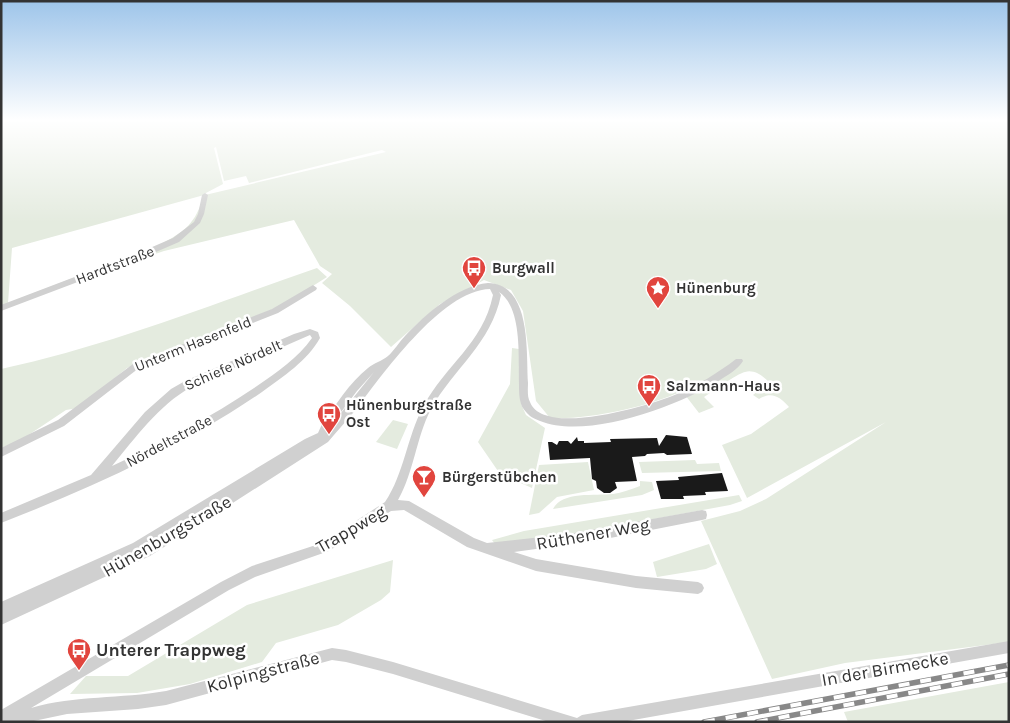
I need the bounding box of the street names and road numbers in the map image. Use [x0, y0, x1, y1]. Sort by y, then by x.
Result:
street label: Hardtstraße [73, 242, 157, 288]
street label: Unterm Hasenfeld [132, 312, 254, 376]
street label: Schiefe Nördelt [181, 335, 285, 395]
street label: Nördeltstraße [123, 411, 215, 471]
street label: Hünenburgstraße [99, 490, 235, 582]
street label: Trappweg [312, 500, 390, 558]
street label: Rüthener Weg [535, 513, 651, 555]
street label: Kolpingstraße [204, 646, 322, 698]
street label: In der Birmecke [820, 647, 950, 691]

